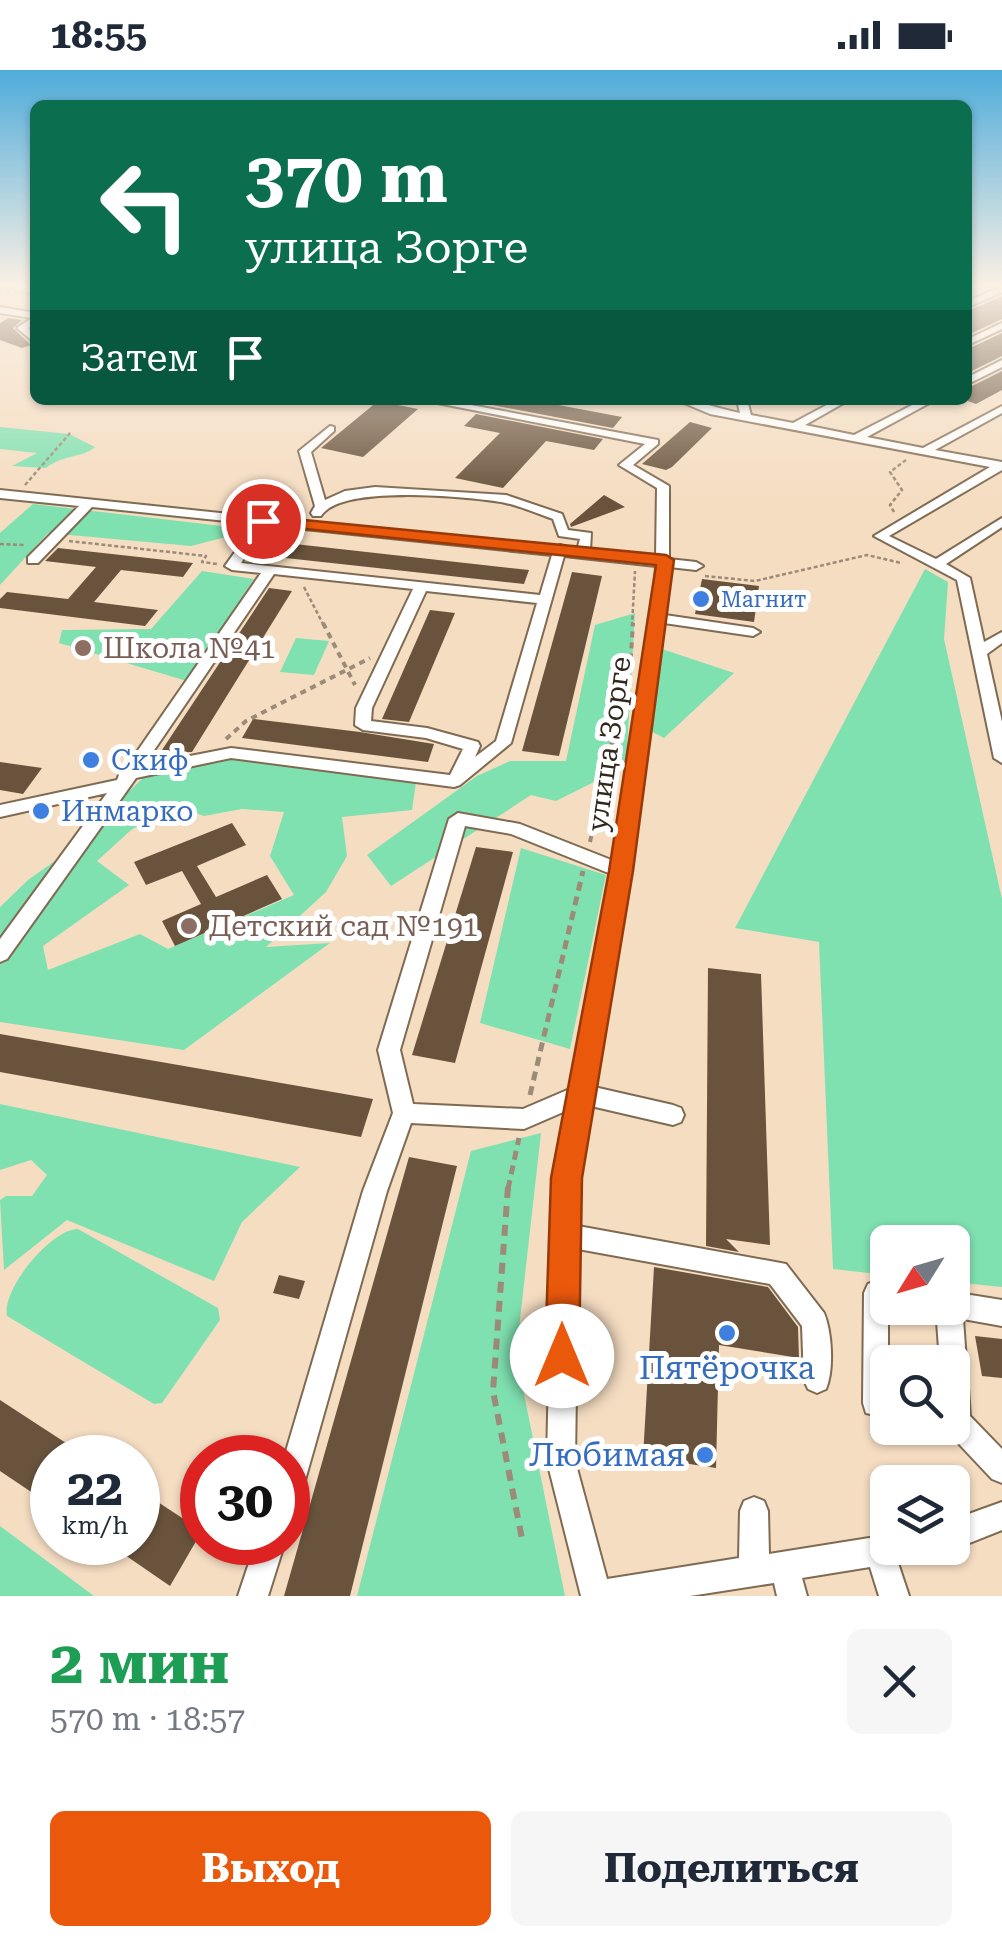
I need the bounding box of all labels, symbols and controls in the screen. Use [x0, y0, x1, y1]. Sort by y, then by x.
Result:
text: 18:55 [50, 13, 147, 57]
text: 370 m [245, 137, 448, 219]
icon: left [80, 140, 210, 270]
text: улица Зорге [245, 221, 528, 274]
icon: arrive [218, 330, 273, 385]
text: Затем [80, 336, 198, 380]
pin [221, 479, 306, 564]
icon: arrive [236, 494, 291, 549]
place label: Магнит [721, 587, 806, 612]
marker: Магнит [690, 588, 712, 610]
place label: Школа №41 [103, 632, 276, 665]
marker: Школа №41 [72, 637, 94, 659]
street label: улица Зорге [580, 654, 638, 834]
place label: Скиф [111, 744, 189, 777]
marker: Скиф [80, 749, 102, 771]
place label: Инмарко [61, 795, 193, 828]
marker: Инмарко [30, 800, 52, 822]
place label: Детский сад №191 [209, 910, 478, 943]
marker: Детский сад №191 [178, 915, 200, 937]
north arrow [870, 1225, 970, 1325]
map controls [870, 1225, 970, 1565]
position arrow [510, 1304, 614, 1408]
marker: Пятёрочка [716, 1322, 738, 1344]
button: search [870, 1345, 970, 1445]
place label: Пятёрочка [639, 1349, 815, 1387]
speed limit sign: 30 [180, 1435, 310, 1565]
place label: Любимая [529, 1436, 685, 1474]
marker: Любимая [694, 1444, 716, 1466]
text: 22 [67, 1459, 123, 1517]
button: layers [870, 1465, 970, 1565]
text: km/h [62, 1511, 128, 1540]
text: 2 мин [50, 1627, 229, 1698]
button: close [847, 1629, 952, 1734]
text: 570 m · 18:57 [50, 1700, 245, 1738]
button: Выход [50, 1811, 491, 1926]
button: Поделиться [511, 1811, 952, 1926]

